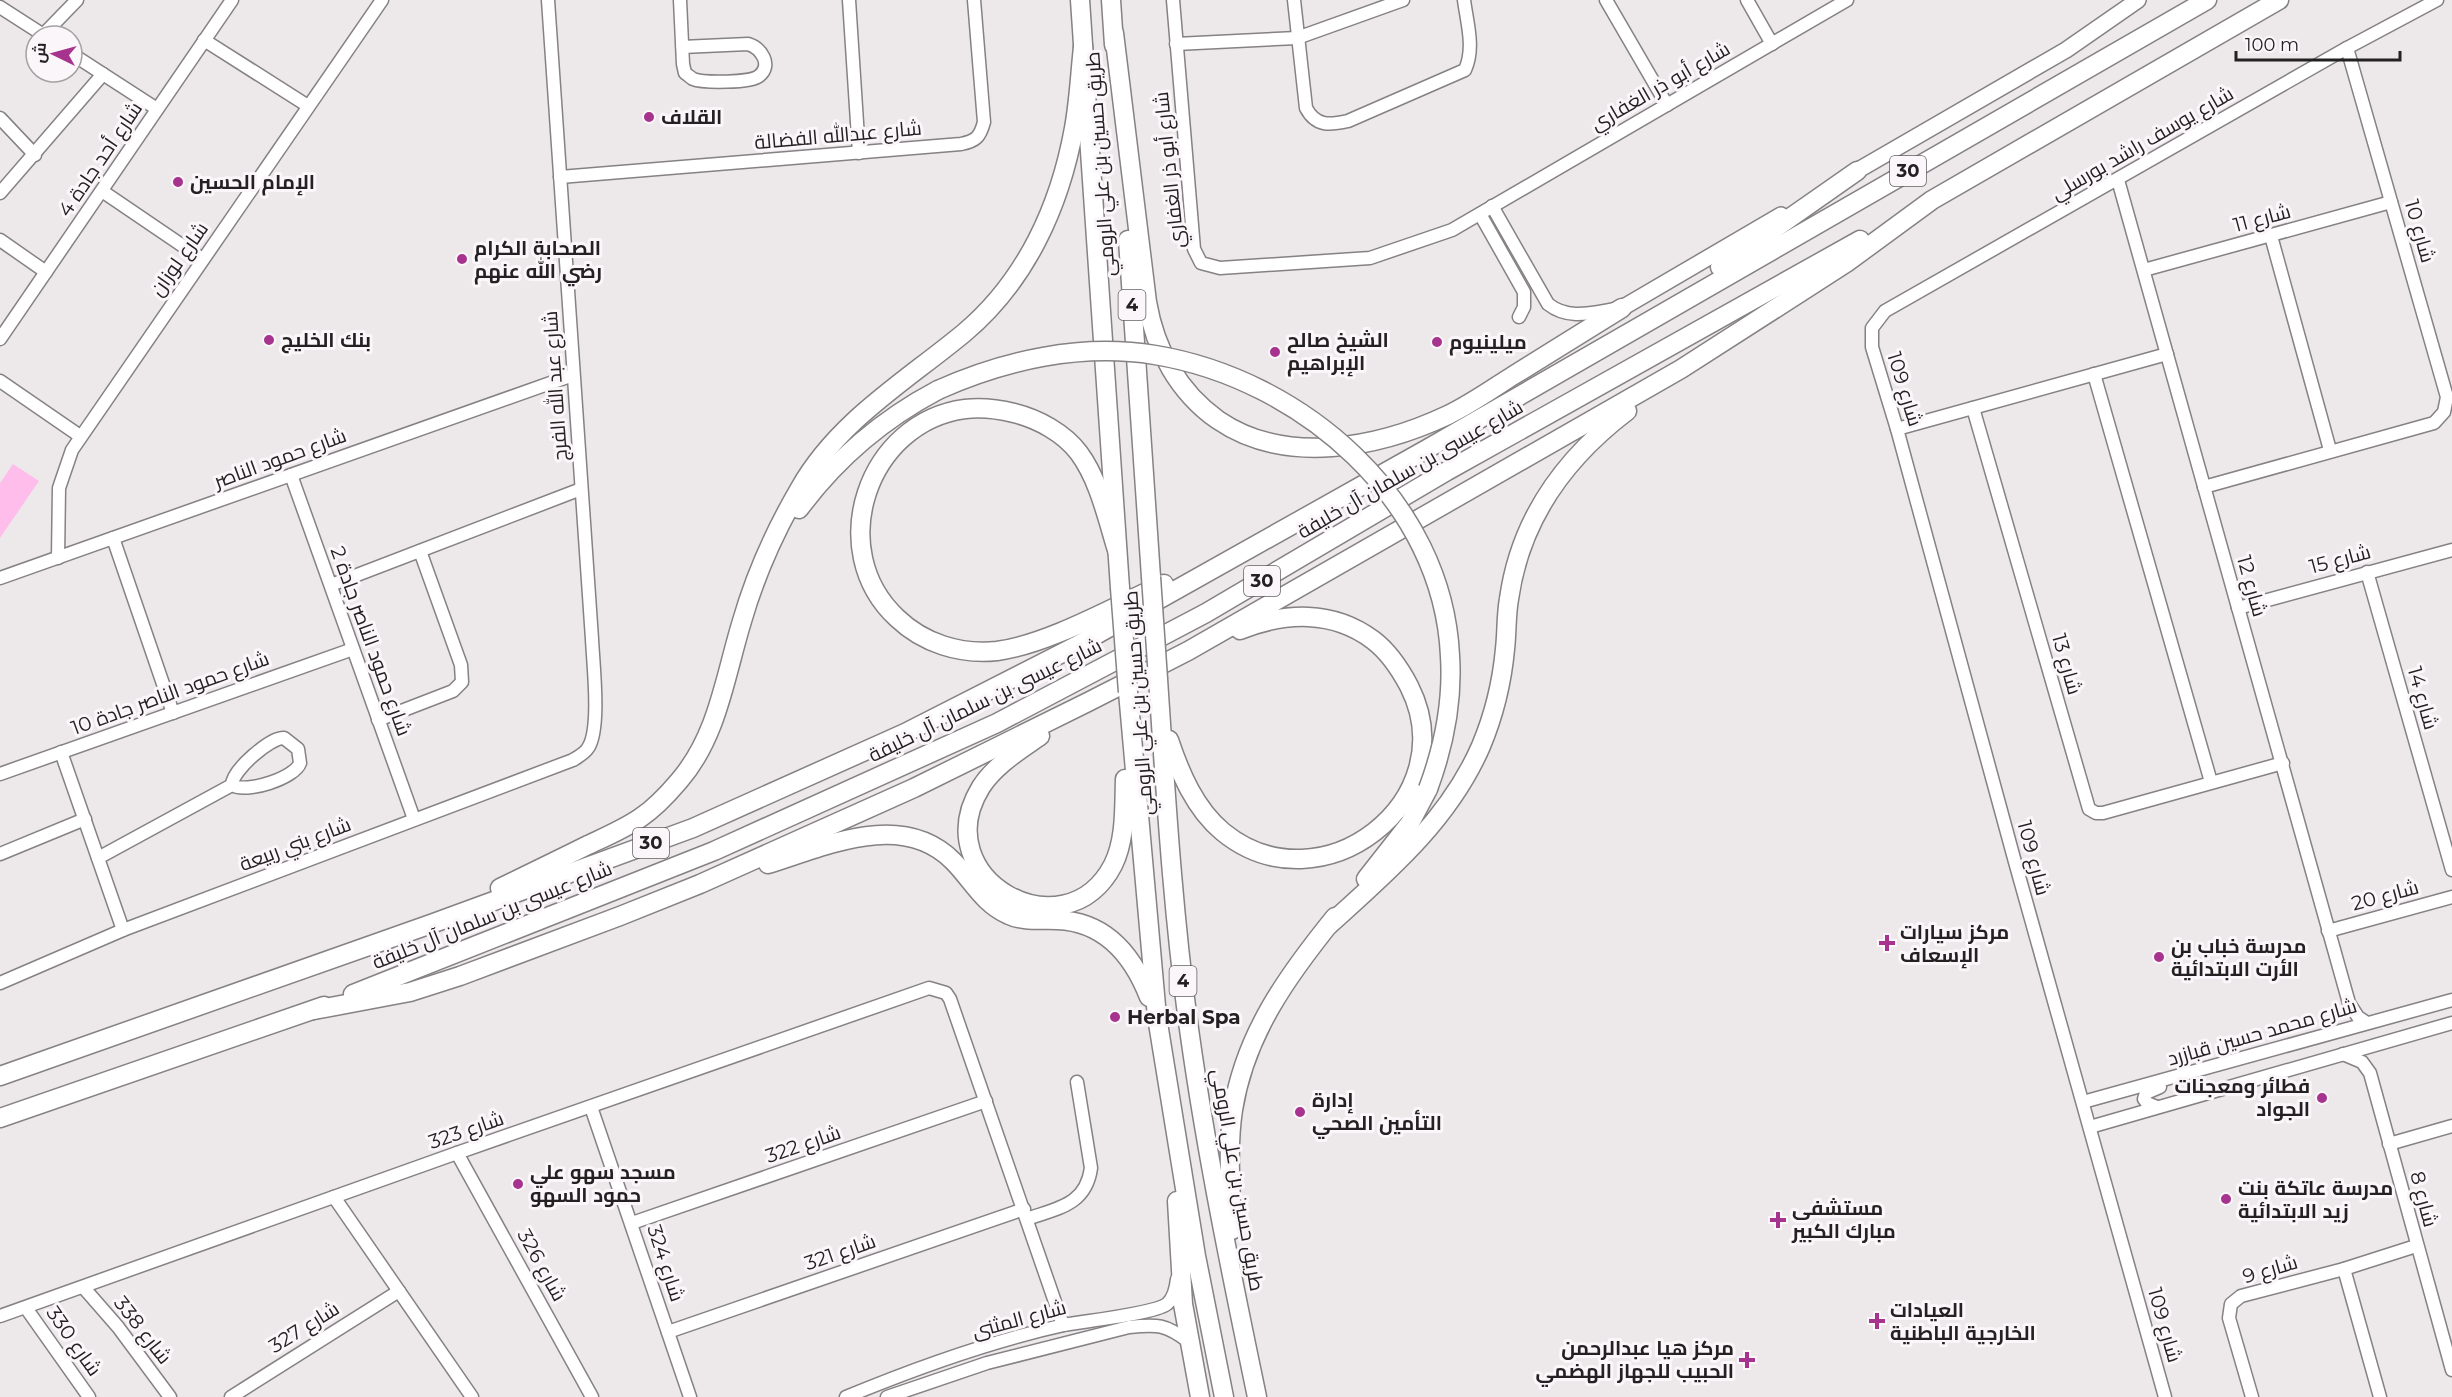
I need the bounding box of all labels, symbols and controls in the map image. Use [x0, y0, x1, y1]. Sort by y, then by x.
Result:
north arrow [24, 24, 84, 84]
scale bar [2236, 24, 2400, 62]
text: 100 m [2245, 34, 2299, 56]
street label: شارع أبو ذر الغفاري [1586, 36, 1736, 139]
text: ش [29, 42, 50, 64]
street label: طريق حسين بن علي الرومي [1080, 50, 1124, 277]
street label: شارع يوسف راشد بورسلي [2047, 81, 2239, 209]
street label: شارع أبو ذر الغفاري [1149, 90, 1193, 249]
street label: شارع أحد جادة 4 [53, 97, 149, 222]
place label: القلاف [661, 105, 722, 129]
marker: القلاف [642, 110, 656, 124]
street label: شارع عبدالله الفضالة [753, 115, 923, 156]
road number: 30 [1890, 156, 1926, 186]
place label: الإمام الحسين [190, 170, 315, 196]
marker: الإمام الحسين [171, 175, 185, 189]
street label: شارع 10 [2398, 197, 2440, 266]
street label: شارع 11 [2231, 199, 2294, 239]
street label: شارع لوزان [145, 217, 215, 302]
place label: الصحابة الكرام رضي الله عنهم [474, 236, 602, 287]
marker: الصحابة الكرام رضي الله عنهم [455, 252, 469, 266]
road number: 4 [1118, 290, 1146, 320]
street label: شارع عبد الله الفرج [537, 310, 574, 462]
place label: بنك الخليج [281, 328, 371, 354]
place label: الشيخ صالح الإبراهيم [1287, 328, 1389, 377]
place label: ميلينيوم [1449, 330, 1527, 356]
marker: بنك الخليج [262, 333, 276, 347]
marker: ميلينيوم [1430, 335, 1444, 349]
marker: الشيخ صالح الإبراهيم [1268, 345, 1282, 359]
street label: شارع 109 [1880, 349, 1928, 430]
street label: شارع عيسى بن سلمان آل خليفة [1293, 394, 1528, 545]
street label: شارع حمود الناصر [209, 423, 350, 495]
street label: شارع 15 [2307, 539, 2374, 581]
street label: شارع حمود الناصر جادة 2 [324, 543, 416, 740]
street label: شارع 12 [2230, 553, 2272, 620]
road number: 30 [1244, 566, 1280, 596]
street label: طريق حسين بن علي الرومي [1118, 589, 1162, 816]
street label: شارع 13 [2045, 631, 2087, 698]
street label: شارع عيسى بن سلمان آل خليفة [864, 633, 1106, 769]
street label: شارع حمود الناصر جادة 10 [68, 646, 273, 742]
street label: شارع 14 [2401, 664, 2443, 733]
street label: شارع بني ربيعة [236, 812, 356, 880]
street label: شارع 109 [2011, 818, 2056, 899]
road number: 30 [633, 828, 669, 858]
street label: شارع عيسى بن سلمان آل خليفة [369, 856, 616, 976]
street label: شارع 20 [2349, 875, 2422, 917]
place label: مركز سيارات الإسعاف [1900, 920, 2009, 969]
marker: مركز سيارات الإسعاف [1878, 934, 1896, 952]
place label: مدرسة خباب بن الأرت الابتدائية [2171, 934, 2306, 981]
marker: مدرسة خباب بن الأرت الابتدائية [2152, 950, 2166, 964]
road number: 4 [1170, 966, 1196, 996]
street label: شارع محمد حسين قبازرد [2165, 993, 2360, 1072]
place label: Herbal Spa [1127, 1005, 1241, 1029]
marker: Herbal Spa [1108, 1010, 1122, 1024]
street label: طريق حسين بن علي الرومي [1203, 1067, 1269, 1294]
place label: فطائر ومعجنات الجواد [2174, 1074, 2310, 1121]
place label: إدارة التأمين الصحي [1312, 1088, 1442, 1139]
marker: فطائر ومعجنات الجواد [2315, 1091, 2329, 1105]
marker: إدارة التأمين الصحي [1293, 1105, 1307, 1119]
street label: شارع 323 [425, 1106, 507, 1156]
street label: شارع 322 [762, 1120, 844, 1170]
place label: مسجد سهو علي حمود السهو [530, 1160, 676, 1208]
street label: شارع 8 [2403, 1168, 2443, 1230]
place label: مدرسة عاتكة بنت زيد الابتدائية [2238, 1176, 2393, 1223]
marker: مسجد سهو علي حمود السهو [511, 1177, 525, 1191]
marker: مدرسة عاتكة بنت زيد الابتدائية [2219, 1192, 2233, 1206]
place label: مستشفى مبارك الكبير [1791, 1196, 1896, 1243]
marker: مستشفى مبارك الكبير [1769, 1211, 1787, 1229]
street label: شارع 324 [640, 1222, 690, 1305]
street label: شارع 326 [511, 1225, 572, 1306]
street label: شارع 321 [801, 1229, 879, 1277]
street label: شارع 9 [2240, 1250, 2301, 1290]
street label: شارع 109 [2141, 1285, 2187, 1366]
street label: شارع 338 [108, 1291, 177, 1370]
street label: شارع المثنى [969, 1295, 1069, 1345]
street label: شارع 327 [264, 1296, 345, 1360]
place label: العيادات الخارجية الباطنية [1890, 1298, 2036, 1345]
street label: شارع 330 [40, 1301, 107, 1382]
marker: العيادات الخارجية الباطنية [1868, 1312, 1886, 1330]
place label: مركز هيا عبدالرحمن الحبيب للجهاز الهضمي [1535, 1336, 1734, 1387]
marker: مركز هيا عبدالرحمن الحبيب للجهاز الهضمي [1738, 1351, 1756, 1369]

